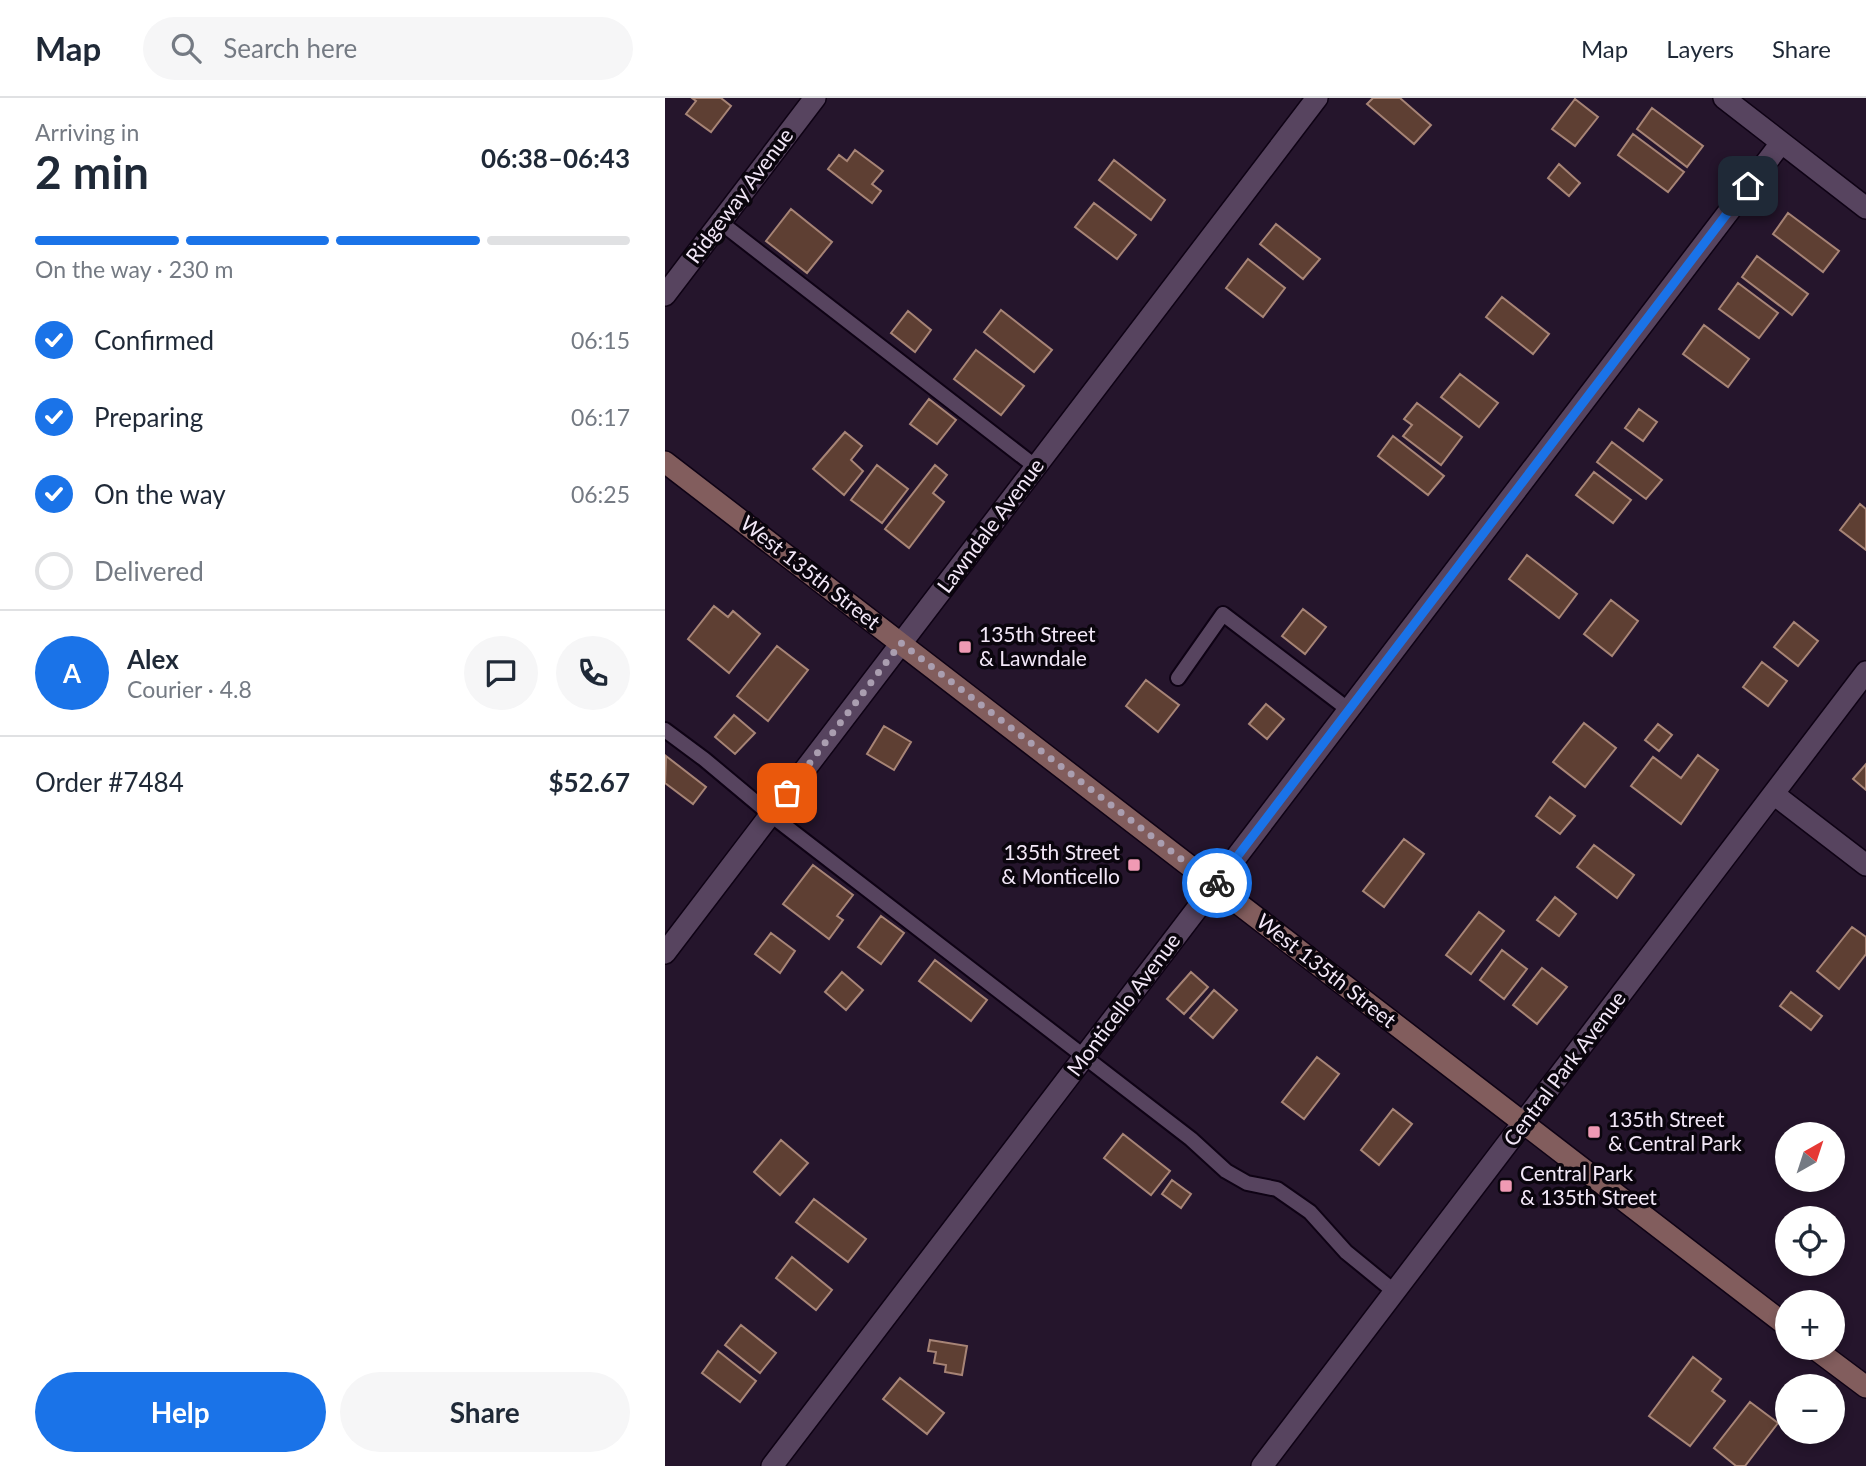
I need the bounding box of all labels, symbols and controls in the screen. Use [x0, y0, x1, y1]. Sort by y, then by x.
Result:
search box [143, 17, 633, 80]
text: Map [35, 28, 101, 68]
icon: search [167, 29, 205, 67]
text: Search here [223, 32, 357, 64]
text: Map [1581, 34, 1628, 63]
text: Layers [1666, 34, 1734, 63]
text: Share [1772, 34, 1831, 63]
text: Arriving in [35, 118, 139, 146]
street label: Ridgeway Avenue [680, 123, 798, 268]
text: 06:38–06:43 [481, 142, 630, 174]
text: 2 min [35, 144, 149, 199]
pin [1718, 156, 1778, 216]
icon: home [1729, 167, 1767, 205]
text: On the way · 230 m [35, 255, 234, 283]
icon: check [35, 321, 73, 359]
text: Confirmed [94, 324, 214, 356]
text: 06:15 [571, 326, 630, 354]
icon: check [35, 398, 73, 436]
text: Preparing [94, 401, 203, 433]
text: 06:17 [571, 403, 630, 431]
street label: Lawndale Avenue [931, 453, 1048, 597]
icon: check [35, 475, 73, 513]
text: On the way [94, 478, 226, 510]
text: 06:25 [571, 480, 630, 508]
street label: West 135th Street [736, 510, 886, 634]
text: Delivered [94, 555, 204, 587]
place label: 135th Street & Lawndale [979, 621, 1096, 670]
button: chat [464, 636, 538, 710]
button: phone [556, 636, 630, 710]
marker: 135th Street & Lawndale [957, 639, 973, 655]
text: Alex [127, 643, 179, 675]
text: A [63, 657, 81, 689]
text: Courier · 4.8 [127, 675, 252, 703]
pin [757, 763, 817, 823]
text: Order #7484 [35, 766, 184, 798]
text: $52.67 [548, 766, 630, 798]
icon: bag [768, 774, 806, 812]
place label: 135th Street & Monticello [1001, 839, 1120, 888]
courier [1182, 848, 1252, 918]
marker: 135th Street & Monticello [1126, 857, 1142, 873]
icon: bike [1198, 864, 1236, 902]
street label: West 135th Street [1252, 908, 1402, 1032]
street label: Monticello Avenue [1061, 928, 1185, 1081]
street label: Central Park Avenue [1497, 986, 1630, 1150]
place label: 135th Street & Central Park [1608, 1106, 1742, 1155]
north arrow [1775, 1122, 1845, 1192]
map controls [1775, 1122, 1845, 1444]
marker: 135th Street & Central Park [1586, 1124, 1602, 1140]
place label: Central Park & 135th Street [1520, 1160, 1657, 1209]
marker: Central Park & 135th Street [1498, 1178, 1514, 1194]
button: locate [1775, 1206, 1845, 1276]
button: + [1775, 1290, 1845, 1360]
button: Help [35, 1372, 326, 1452]
button: Share [340, 1372, 630, 1452]
button: − [1775, 1374, 1845, 1444]

